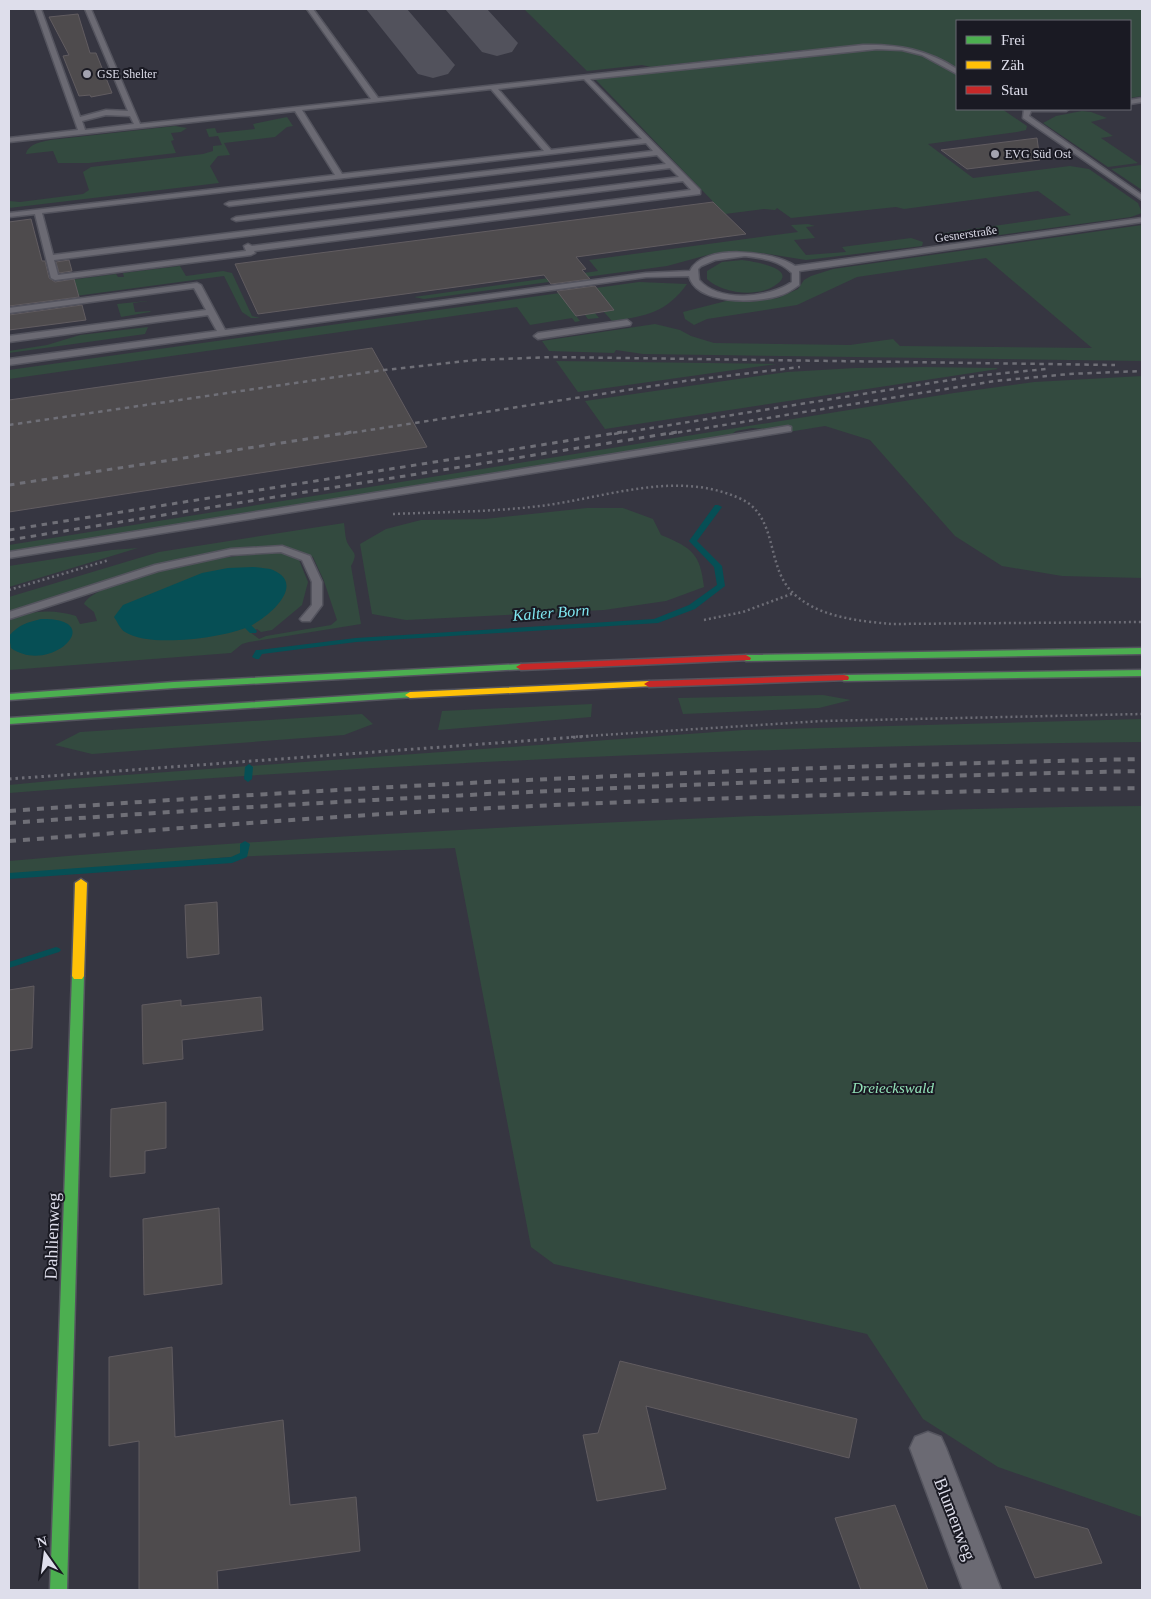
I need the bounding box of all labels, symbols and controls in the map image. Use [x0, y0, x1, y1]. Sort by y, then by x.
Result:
legend [956, 20, 1131, 110]
text: Frei [1001, 32, 1025, 48]
text: Zäh [1001, 57, 1025, 73]
place label: GSE Shelter [97, 67, 157, 81]
marker: GSE Shelter [81, 68, 93, 80]
text: Stau [1001, 82, 1028, 98]
place label: EVG Süd Ost [1005, 147, 1072, 161]
marker: EVG Süd Ost [989, 148, 1001, 160]
street label: Gesnerstraße [934, 223, 998, 245]
water label: Kalter Born [511, 601, 590, 624]
park label: Dreieckswald [851, 1080, 934, 1096]
street label: Dahlienweg [40, 1192, 64, 1280]
street label: Blumenweg [930, 1475, 980, 1563]
north arrow [20, 1529, 70, 1579]
text: N [35, 1533, 49, 1550]

